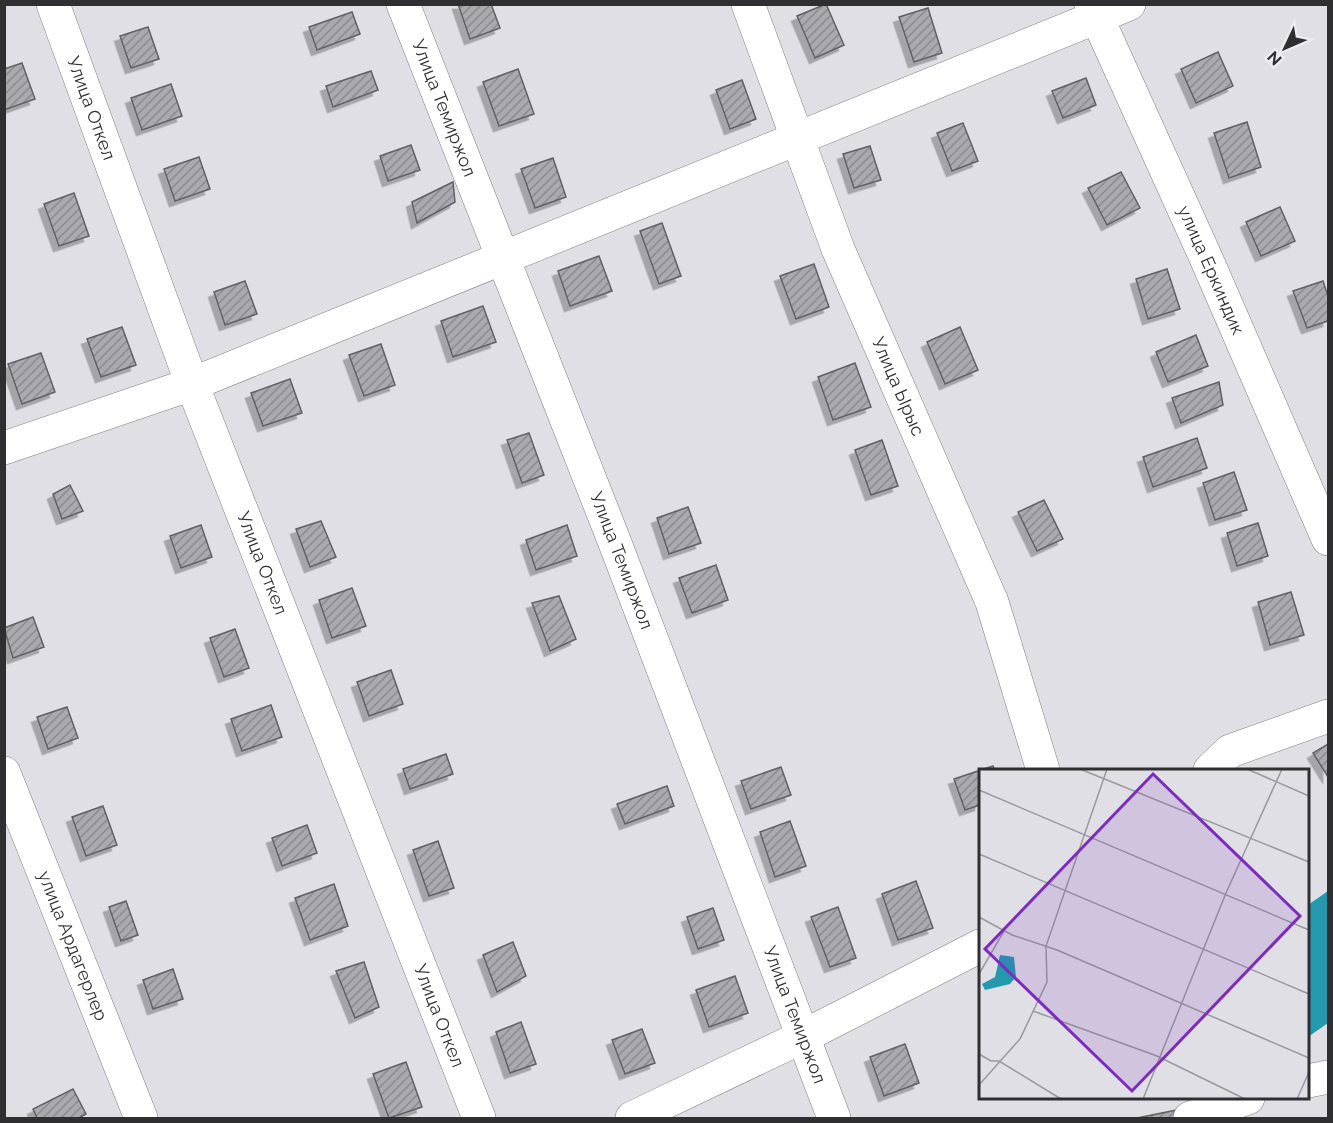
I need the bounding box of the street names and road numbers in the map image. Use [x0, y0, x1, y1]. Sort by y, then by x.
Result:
street label: Улица Темиржол [408, 36, 481, 180]
street label: Улица Откел [63, 53, 120, 163]
street label: улица Еркиндик [1174, 202, 1249, 338]
street label: Улица Ырыс [868, 334, 929, 439]
street label: Улица Темиржол [586, 489, 658, 632]
street label: Улица Откел [233, 509, 292, 617]
street label: улица Ардагерлер [34, 868, 112, 1024]
street label: Улица Темиржол [759, 943, 831, 1086]
street label: Улица Откел [410, 961, 469, 1070]

